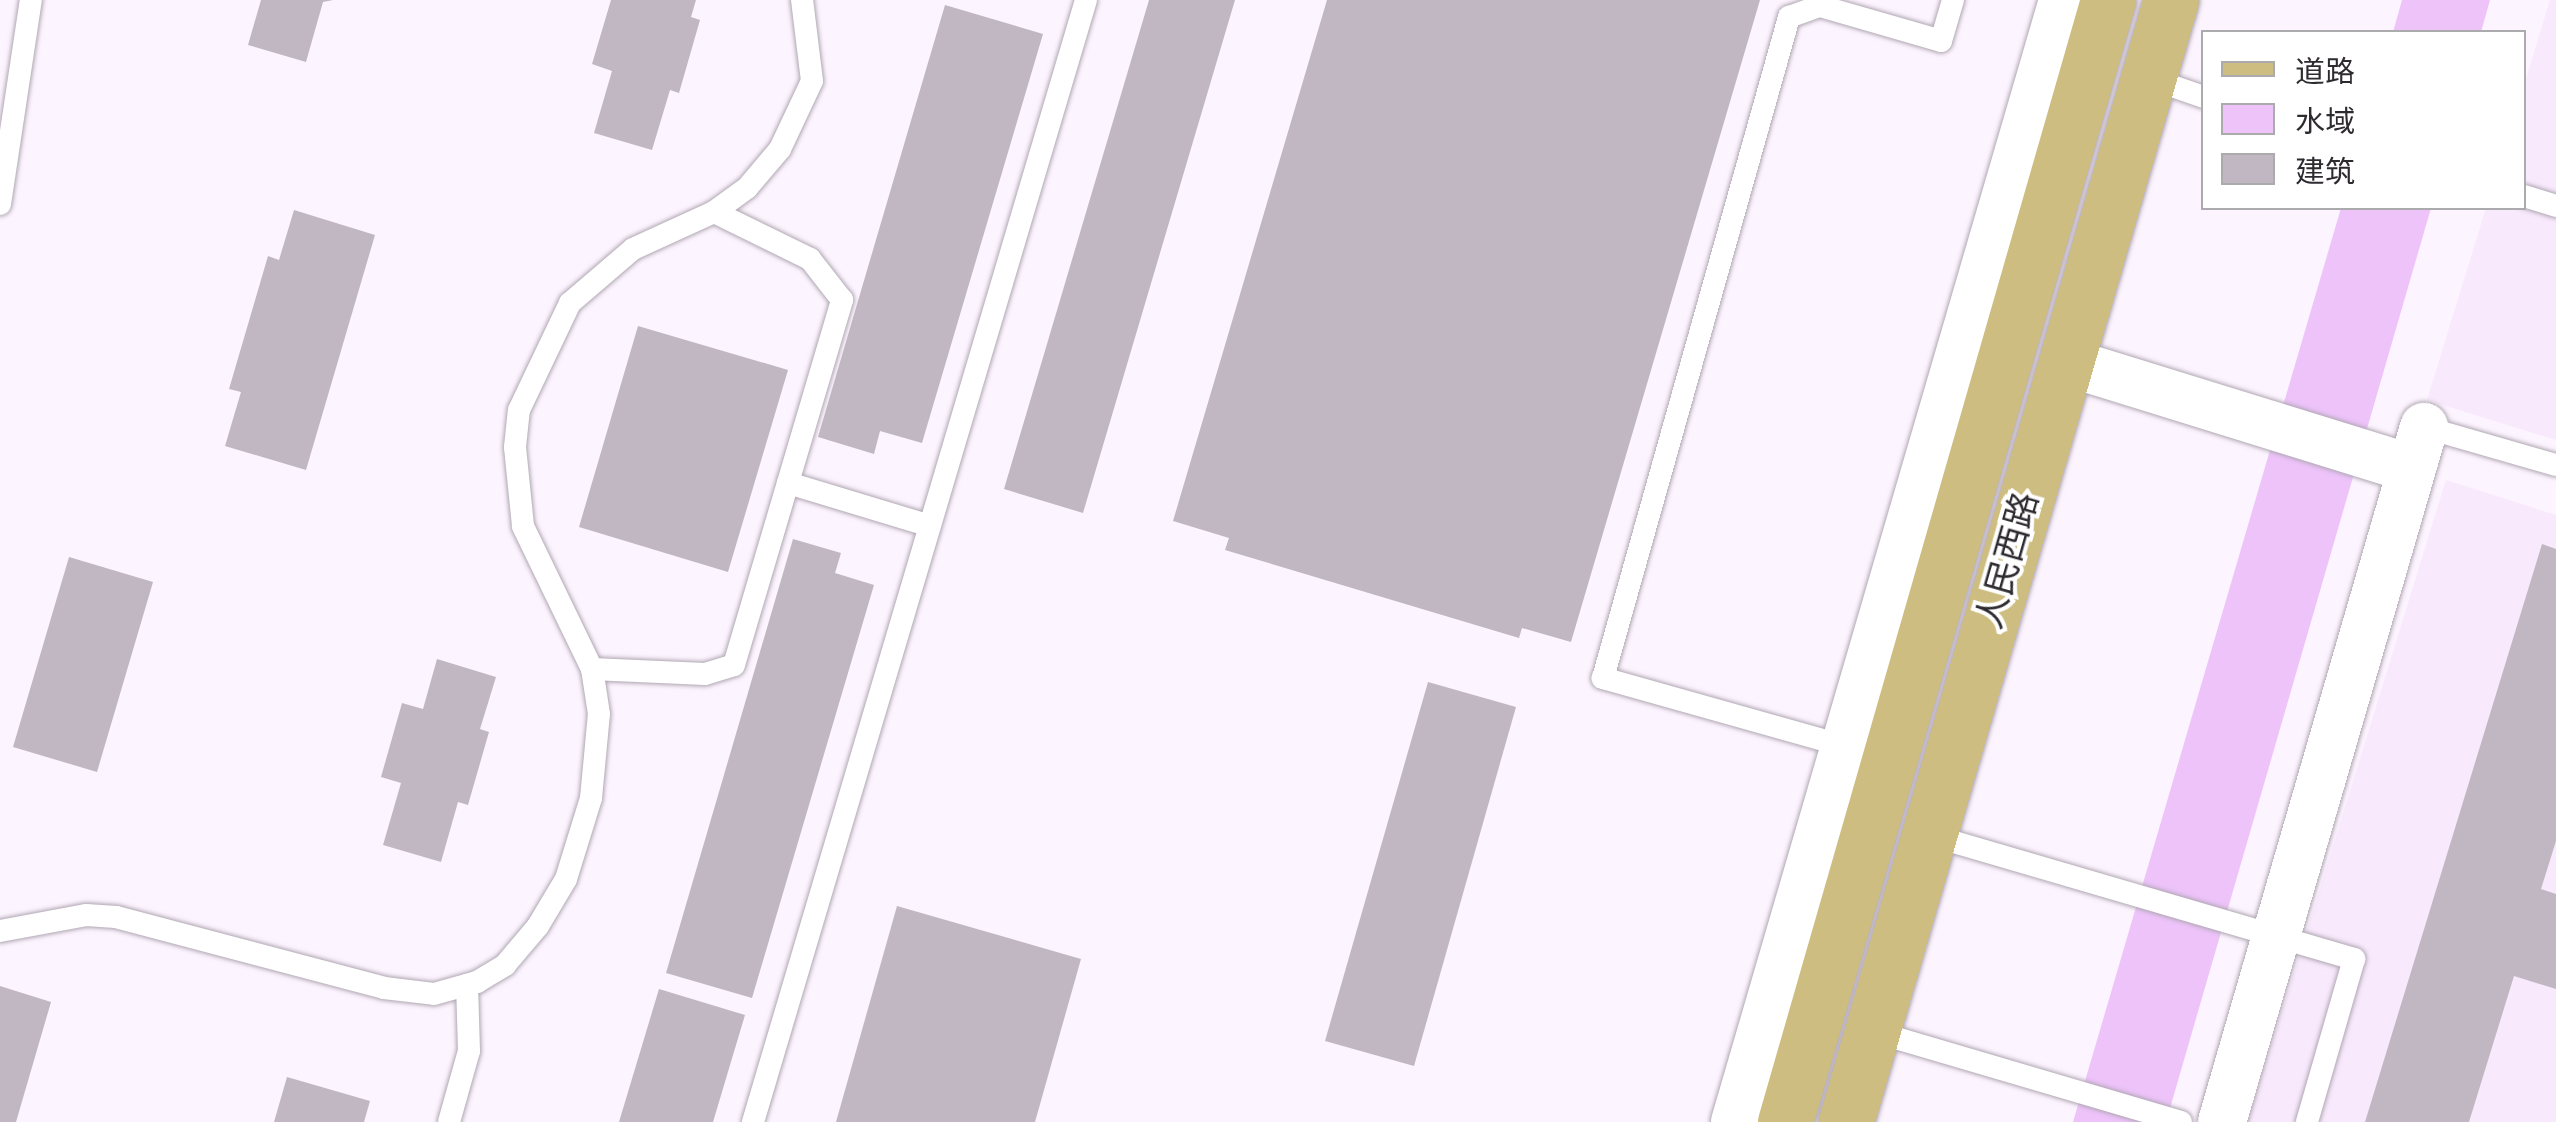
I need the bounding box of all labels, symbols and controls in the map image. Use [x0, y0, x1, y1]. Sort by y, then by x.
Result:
legend [2201, 30, 2526, 210]
text: 道路 [2295, 58, 2355, 88]
text: 水域 [2295, 108, 2355, 138]
text: 建筑 [2295, 158, 2355, 188]
street label: 人民西路 [1970, 488, 2048, 634]

